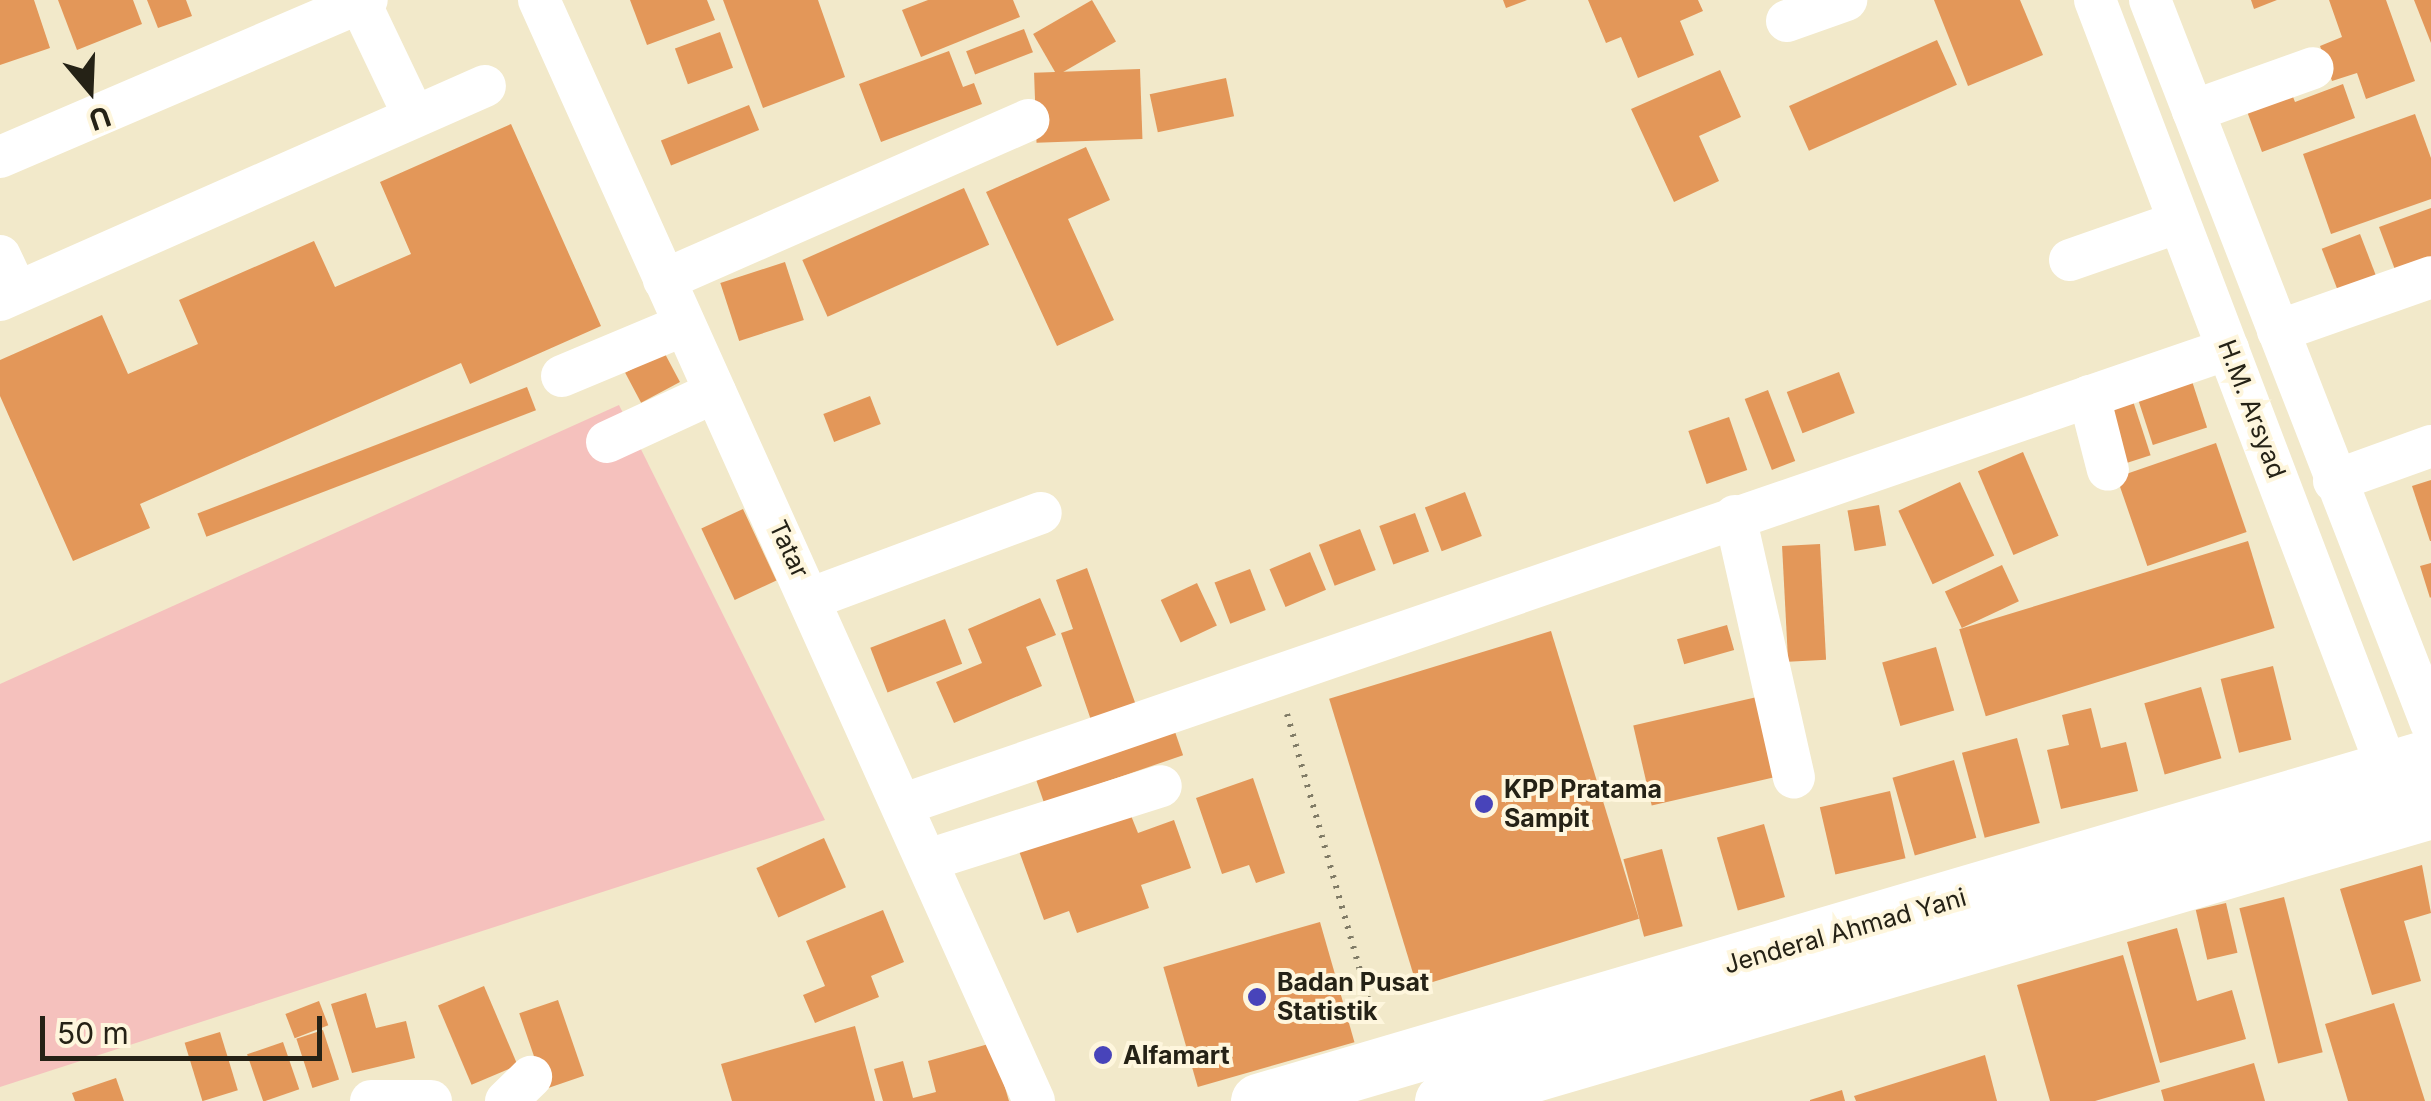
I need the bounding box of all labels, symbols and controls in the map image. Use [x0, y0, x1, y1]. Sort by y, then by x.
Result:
north arrow [40, 40, 140, 140]
text: U [85, 99, 115, 138]
street label: H.M. Arsyad [2212, 336, 2292, 482]
street label: Tatar [763, 515, 815, 583]
place label: KPP Pratama Sampit [1504, 775, 1662, 834]
marker: KPP Pratama Sampit [1473, 793, 1495, 815]
street label: Jenderal Ahmad Yani [1721, 882, 1969, 980]
place label: Badan Pusat Statistik [1277, 968, 1429, 1027]
marker: Badan Pusat Statistik [1246, 986, 1268, 1008]
scale bar [45, 996, 328, 1058]
text: 50 m [57, 1015, 129, 1051]
place label: Alfamart [1123, 1040, 1230, 1070]
marker: Alfamart [1092, 1044, 1114, 1066]

